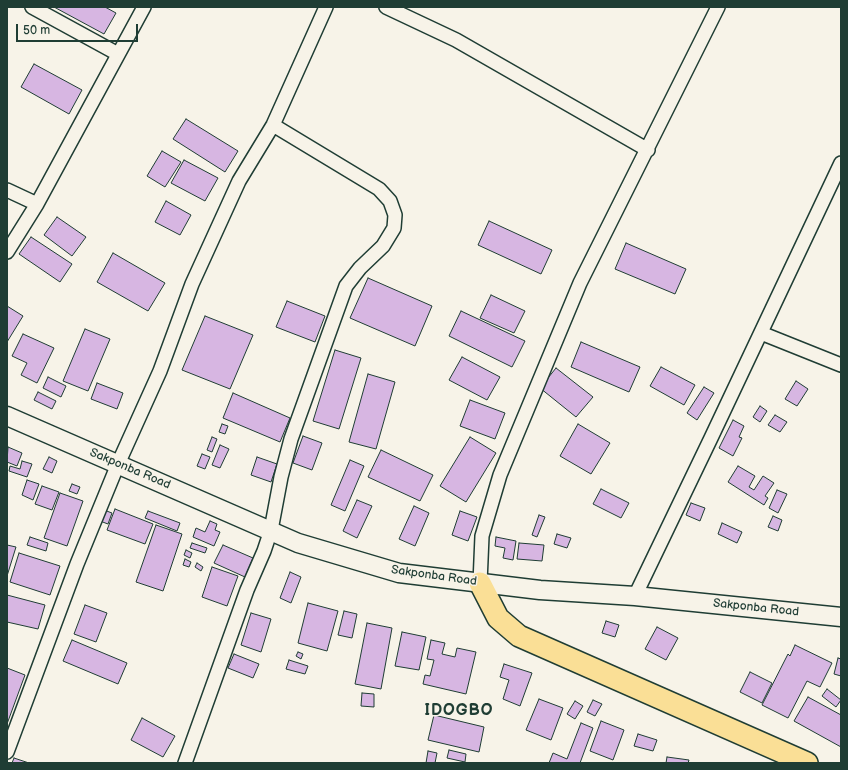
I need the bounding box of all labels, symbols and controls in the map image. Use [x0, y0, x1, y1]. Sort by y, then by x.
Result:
scale bar [18, 16, 140, 42]
text: 50 m [23, 23, 50, 38]
street label: Sakponba Road [87, 445, 173, 493]
street label: Sakponba Road [390, 563, 478, 589]
street label: Sakponba Road [712, 596, 800, 620]
district label: IDOGBO [424, 701, 494, 721]

